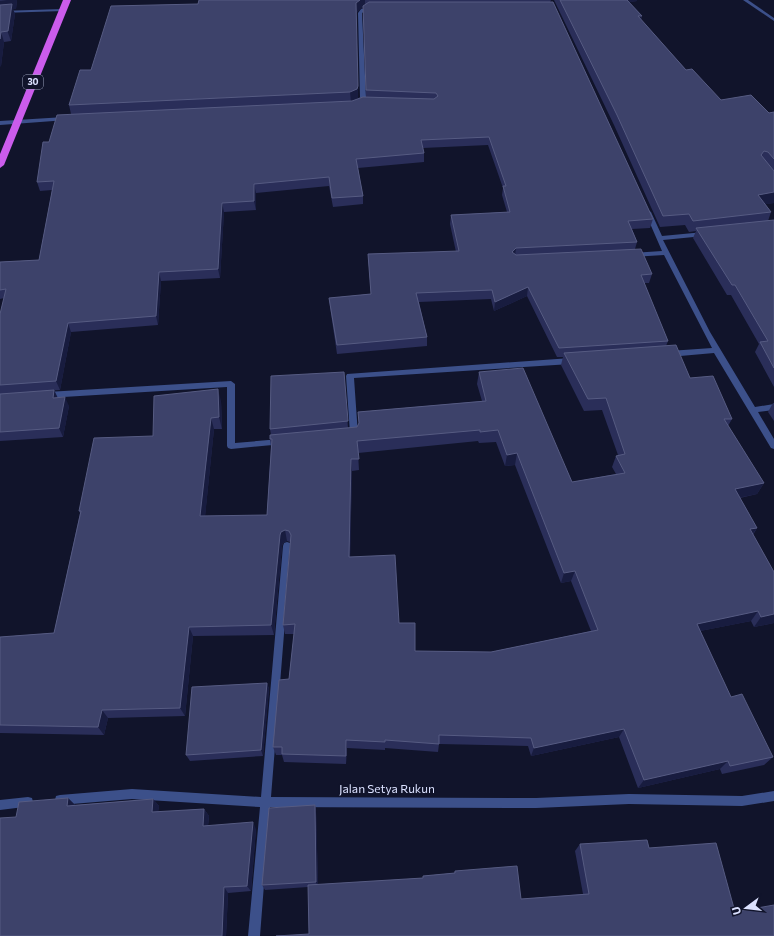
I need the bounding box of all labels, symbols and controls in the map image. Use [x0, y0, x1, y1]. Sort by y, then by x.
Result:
road number: 30 [23, 75, 43, 89]
street label: Jalan Setya Rukun [339, 781, 435, 796]
north arrow [726, 888, 766, 928]
text: U [729, 905, 743, 916]

